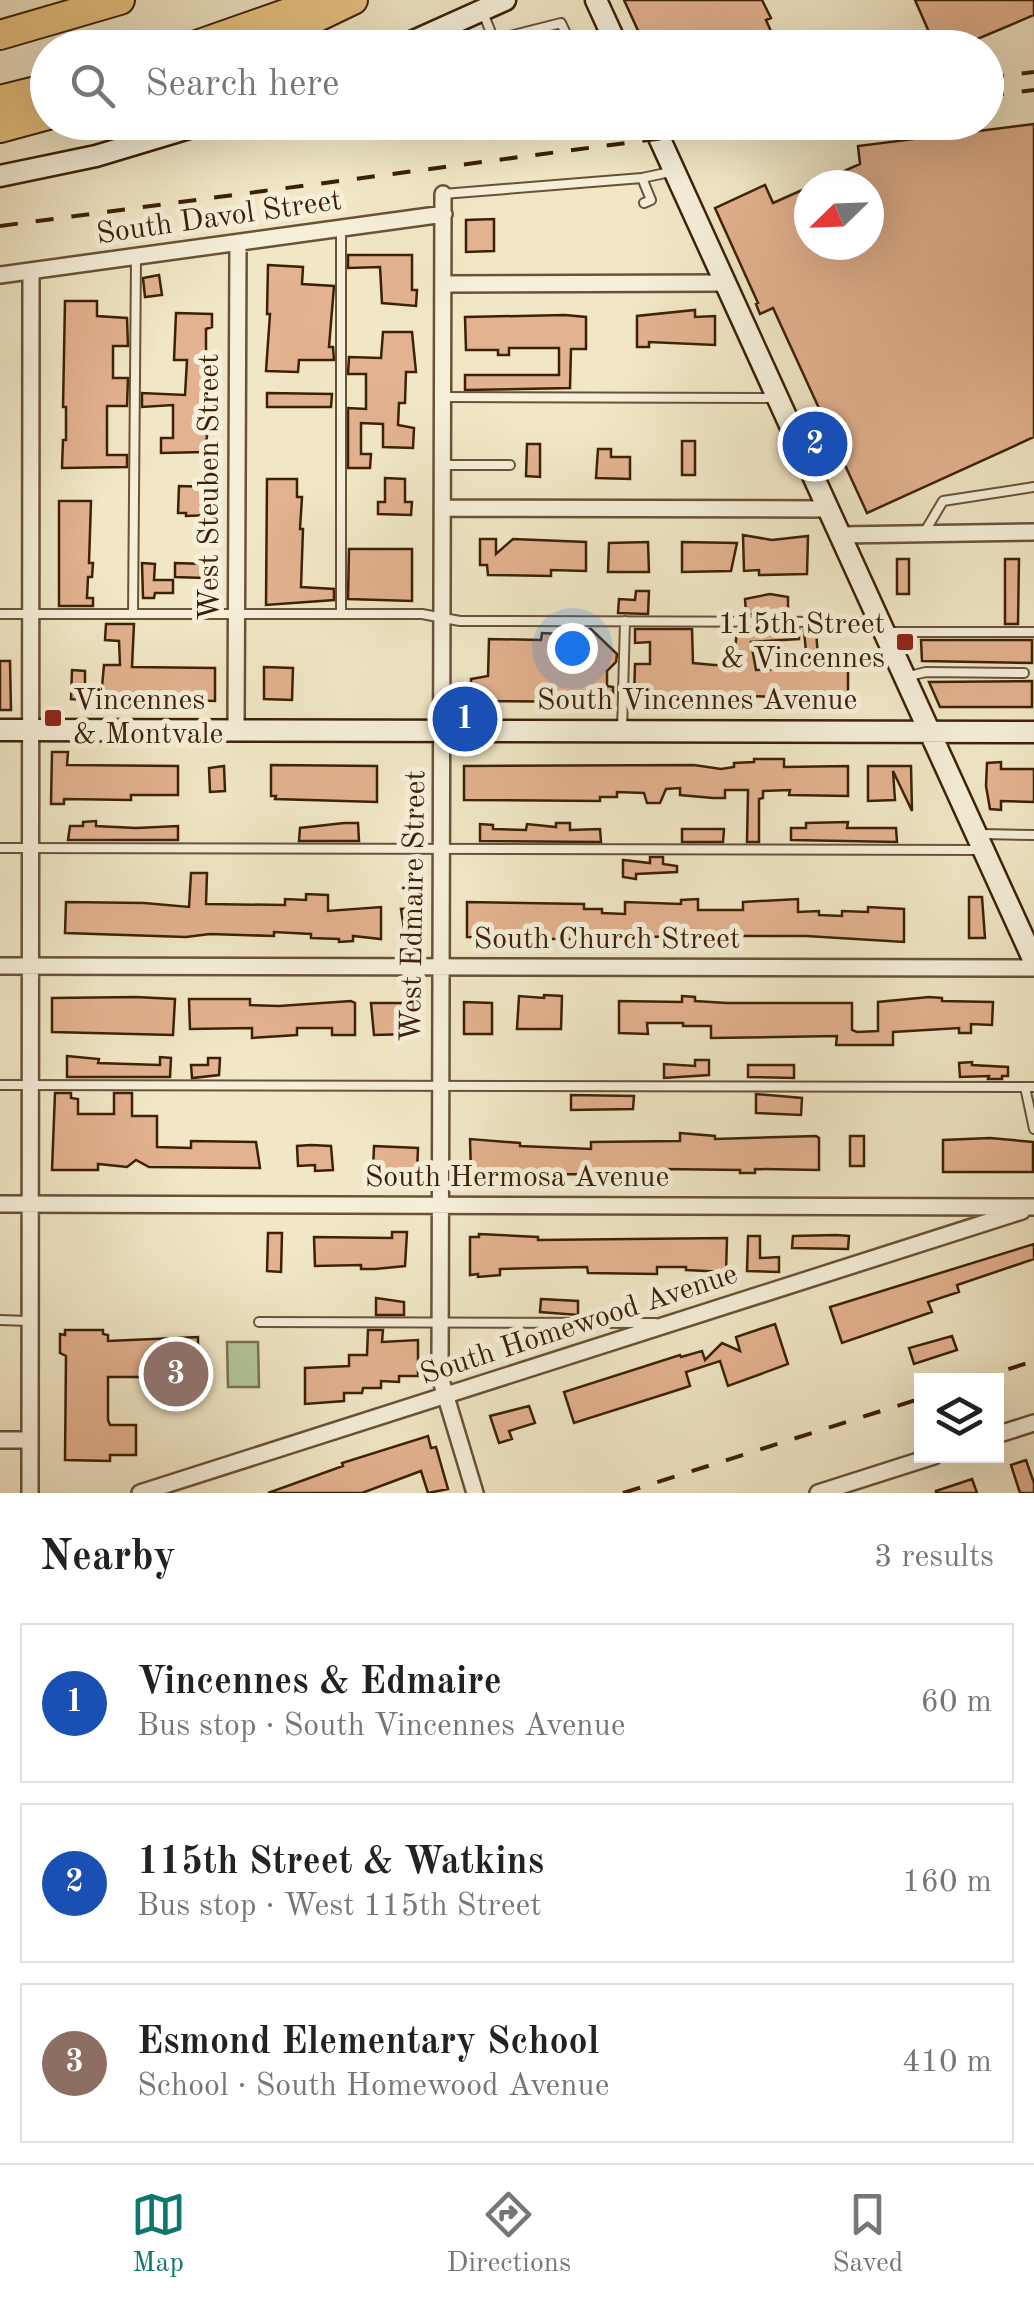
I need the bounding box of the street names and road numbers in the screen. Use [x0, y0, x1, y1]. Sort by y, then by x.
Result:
street label: South Davol Street [94, 186, 344, 250]
street label: West Steuben Street [195, 353, 225, 621]
street label: South Vincennes Avenue [537, 686, 857, 716]
street label: West Edmaire Street [397, 770, 431, 1042]
street label: South Church Street [474, 925, 740, 955]
street label: South Hermosa Avenue [365, 1163, 669, 1193]
street label: South Homewood Avenue [417, 1259, 741, 1391]

